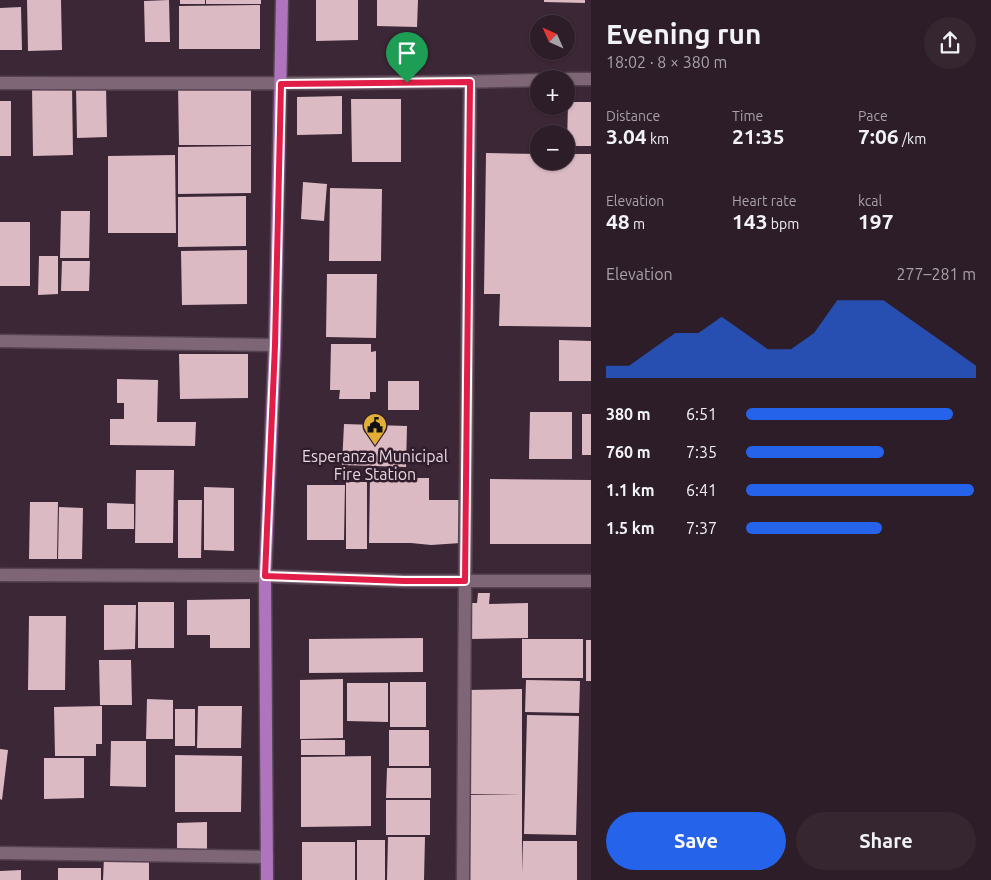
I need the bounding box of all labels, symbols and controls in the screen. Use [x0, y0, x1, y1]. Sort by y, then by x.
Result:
north arrow [530, 15, 575, 60]
map controls [530, 15, 575, 170]
button: share [924, 17, 976, 69]
text: Evening run [606, 18, 761, 49]
pin [386, 32, 428, 83]
icon: arrive [393, 39, 421, 67]
text: 18:02 · 8 × 380 m [606, 53, 727, 71]
button: + [530, 70, 575, 115]
text: Distance [606, 108, 660, 124]
text: Time [732, 108, 763, 124]
text: Pace [858, 108, 888, 124]
text: 3.04 [606, 124, 647, 148]
text: 21:35 [732, 124, 785, 148]
text: 7:06 [858, 124, 899, 148]
button: − [530, 125, 575, 170]
text: km [647, 131, 669, 147]
text: /km [899, 131, 926, 147]
text: Elevation [606, 193, 664, 209]
text: Heart rate [732, 193, 796, 209]
text: kcal [858, 193, 882, 209]
text: 48 [606, 209, 630, 233]
text: 143 [732, 209, 768, 233]
text: 197 [858, 209, 894, 233]
text: m [630, 216, 645, 232]
text: bpm [768, 216, 799, 232]
text: Elevation [606, 265, 673, 283]
text: 277–281 m [896, 265, 976, 283]
text: 380 m [606, 405, 651, 423]
text: 6:51 [686, 405, 717, 423]
public building icon: Esperanza Municipal Fire Station [362, 412, 388, 446]
text: 760 m [606, 443, 651, 461]
text: 7:35 [686, 443, 717, 461]
place label: Esperanza Municipal Fire Station [302, 447, 448, 483]
text: 1.1 km [606, 481, 655, 499]
text: 6:41 [686, 481, 717, 499]
text: 1.5 km [606, 519, 655, 537]
text: 7:37 [686, 519, 717, 537]
button: Save [606, 812, 786, 870]
button: Share [796, 812, 976, 870]

